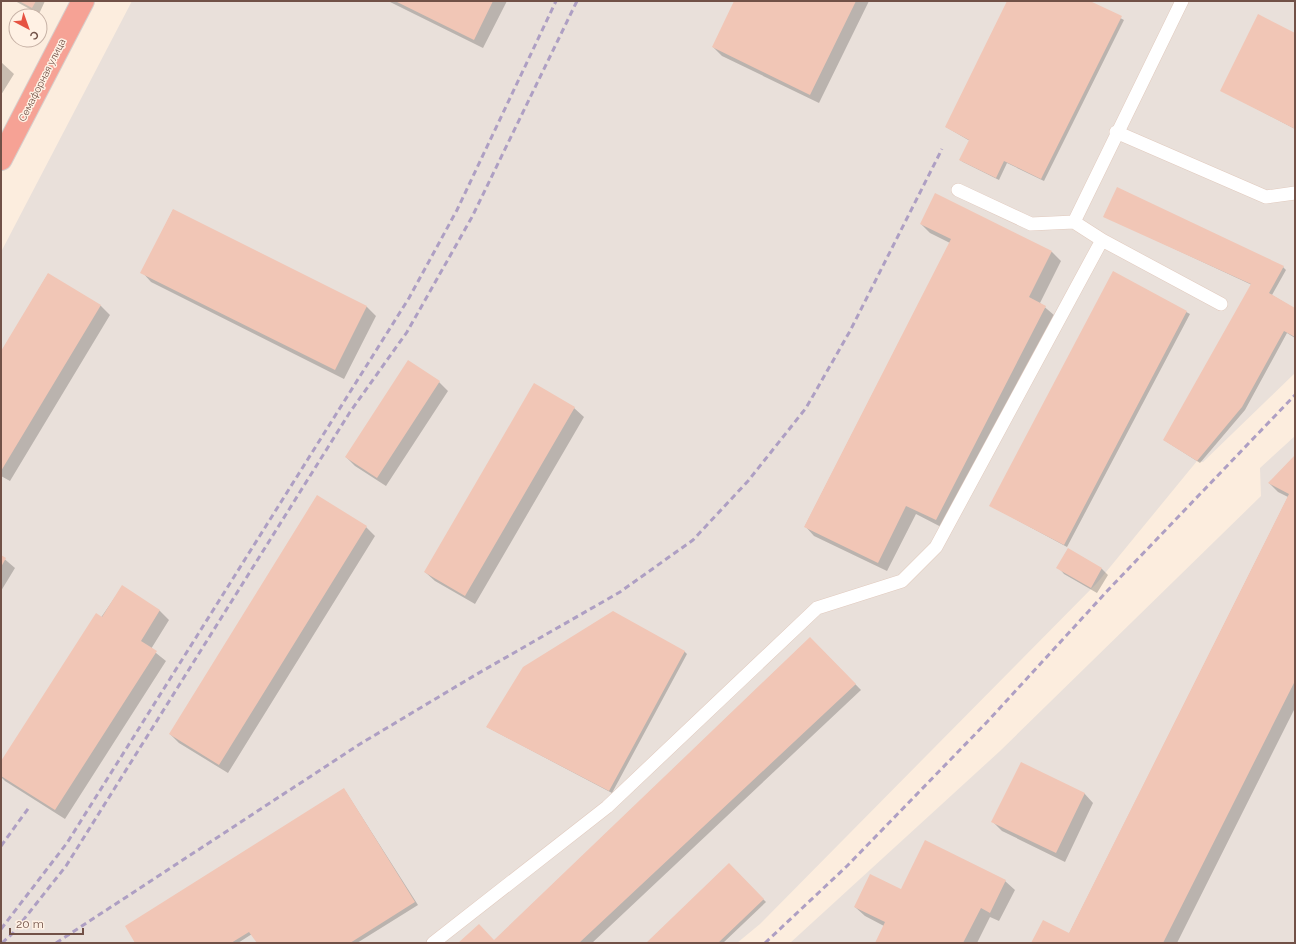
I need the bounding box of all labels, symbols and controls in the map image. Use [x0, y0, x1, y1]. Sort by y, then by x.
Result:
north arrow [8, 8, 48, 48]
street label: Семафорная улица [16, 36, 68, 124]
scale bar [10, 910, 83, 936]
text: 20 m [16, 917, 44, 931]

